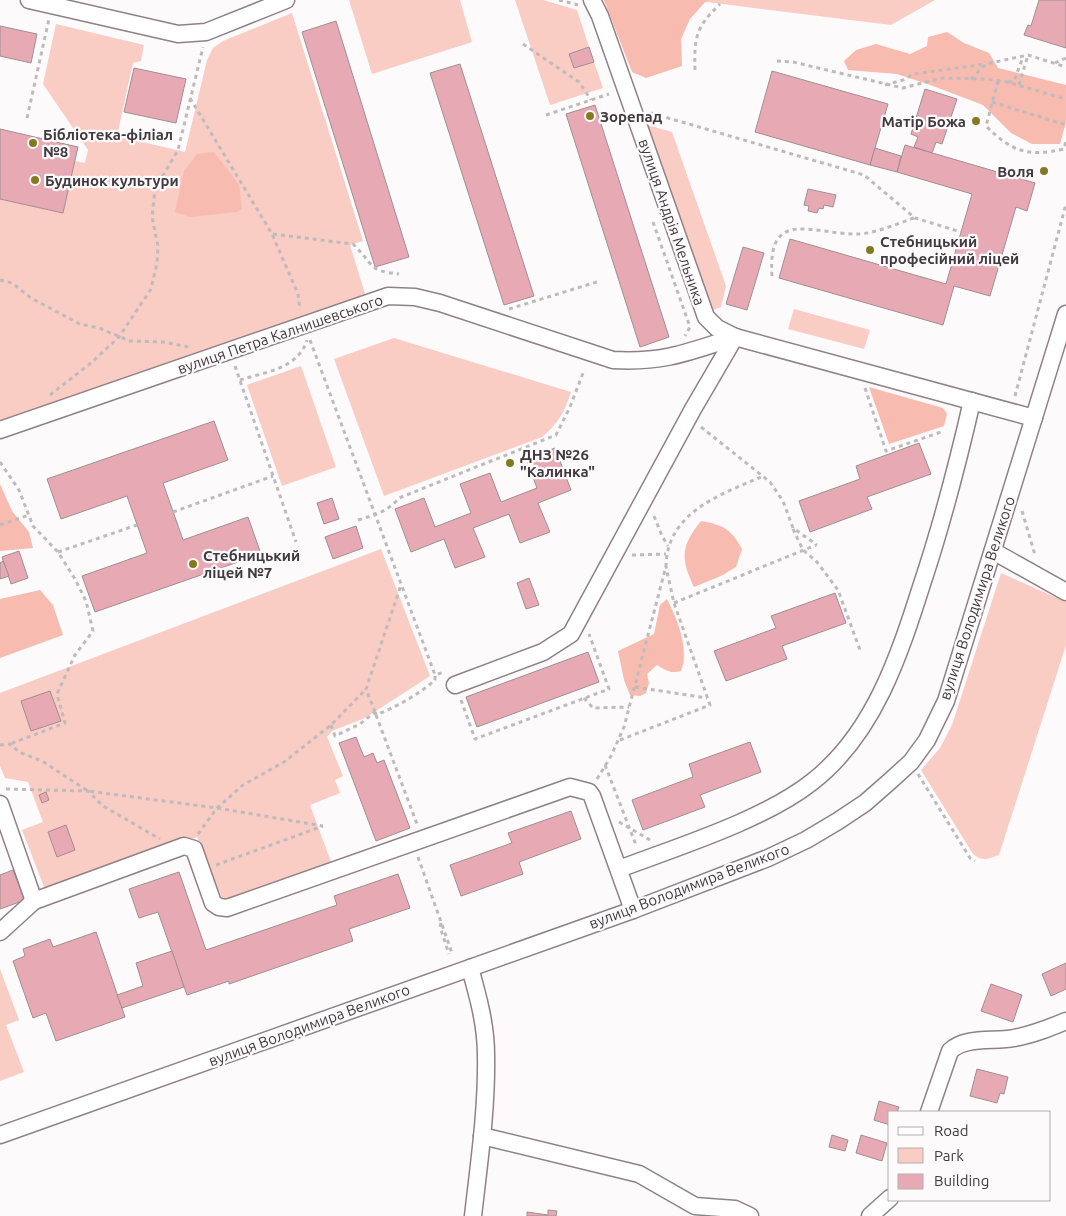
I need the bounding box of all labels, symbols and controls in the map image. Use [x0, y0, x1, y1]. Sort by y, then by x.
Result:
place label: Зорепад [600, 108, 663, 125]
marker: Зорепад [584, 110, 596, 122]
place label: Матір Божа [881, 113, 966, 130]
marker: Матір Божа [970, 115, 982, 127]
place label: Бібліотека-філіал №8 [43, 126, 173, 160]
street label: вулиця Андрія Мельника [635, 136, 709, 308]
marker: Бібліотека-філіал №8 [27, 137, 39, 149]
place label: Воля [997, 163, 1034, 180]
marker: Воля [1038, 165, 1050, 177]
place label: Будинок культури [45, 172, 179, 189]
marker: Будинок культури [29, 174, 41, 186]
place label: Стебницький професійний ліцей [880, 233, 1019, 267]
marker: Стебницький професійний ліцей [864, 244, 876, 256]
street label: вулиця Петра Калнишевського [175, 291, 385, 377]
place label: ДНЗ №26 "Калинка" [520, 446, 595, 480]
marker: ДНЗ №26 "Калинка" [504, 457, 516, 469]
street label: вулиця Володимира Великого [936, 494, 1018, 702]
place label: Стебницький ліцей №7 [203, 547, 300, 581]
marker: Стебницький ліцей №7 [187, 558, 199, 570]
street label: вулиця Володимира Великого [587, 840, 791, 932]
street label: вулиця Володимира Великого [206, 981, 412, 1069]
legend [888, 1111, 1051, 1201]
text: Road [934, 1122, 969, 1139]
text: Park [934, 1147, 964, 1164]
text: Building [934, 1172, 989, 1189]

